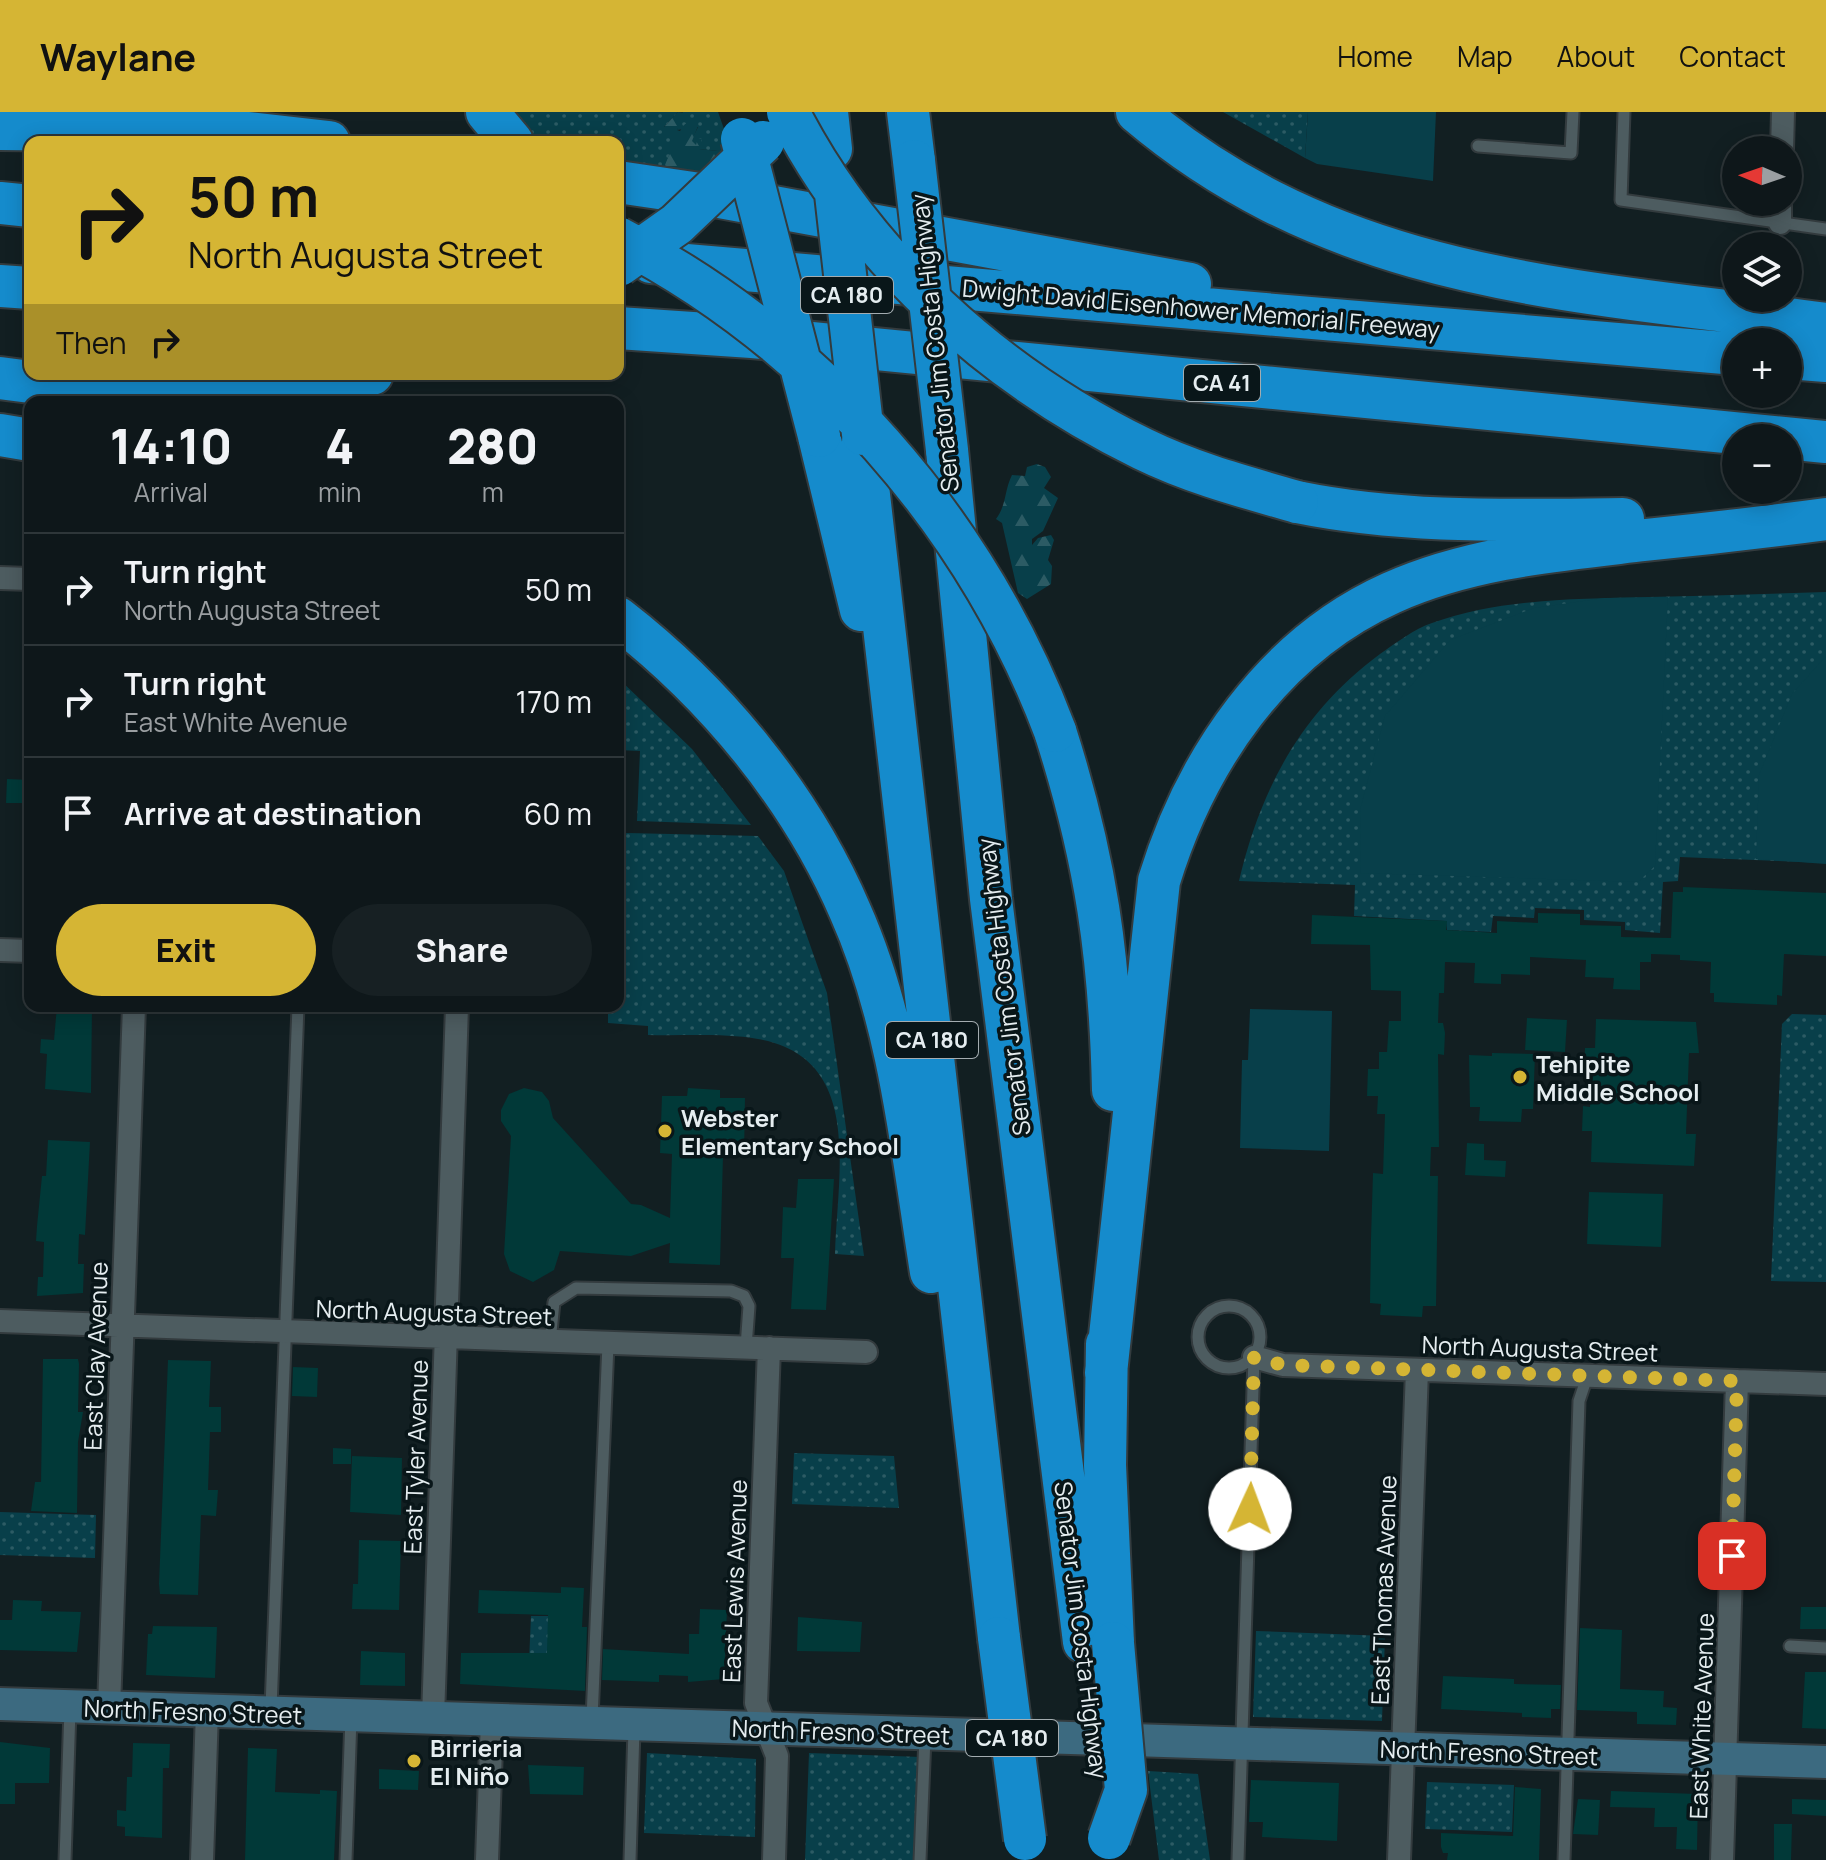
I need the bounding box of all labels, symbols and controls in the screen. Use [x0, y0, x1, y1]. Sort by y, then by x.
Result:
text: Waylane [40, 30, 196, 82]
text: Home [1337, 37, 1413, 75]
text: Map [1457, 37, 1513, 75]
text: About [1557, 37, 1635, 75]
text: Contact [1679, 37, 1786, 75]
north arrow [1722, 136, 1802, 216]
map controls [1722, 136, 1802, 504]
text: 50 m [188, 157, 319, 234]
icon: right [56, 168, 160, 272]
street label: Senator Jim Costa Highway [902, 192, 966, 494]
text: North Augusta Street [188, 230, 543, 279]
button: layers [1722, 232, 1802, 312]
street label: Dwight David Eisenhower Memorial Freeway [961, 271, 1442, 345]
road number: CA 180 [801, 277, 893, 313]
icon: right [143, 320, 187, 364]
text: Then [56, 322, 127, 363]
button: + [1722, 328, 1802, 408]
road number: CA 41 [1184, 365, 1260, 401]
text: 14:10 [110, 413, 232, 478]
text: 4 [325, 413, 354, 478]
text: 280 [447, 413, 538, 478]
button: − [1722, 424, 1802, 504]
text: Arrival [134, 474, 208, 510]
text: min [318, 474, 361, 510]
text: m [482, 474, 504, 510]
text: Turn right [124, 551, 267, 592]
icon: right [56, 567, 100, 611]
text: 50 m [525, 569, 592, 610]
text: North Augusta Street [124, 592, 380, 628]
text: Turn right [124, 663, 267, 704]
icon: right [56, 679, 100, 723]
text: 170 m [515, 681, 592, 722]
text: East White Avenue [124, 704, 348, 740]
icon: arrive [56, 791, 100, 835]
text: Arrive at destination [124, 793, 422, 834]
text: 60 m [524, 793, 592, 834]
street label: Senator Jim Costa Highway [968, 836, 1038, 1138]
button: Exit [56, 904, 316, 996]
button: Share [332, 904, 592, 996]
road number: CA 180 [886, 1022, 978, 1058]
place label: Tehipite Middle School [1536, 1047, 1700, 1108]
marker: Tehipite Middle School [1511, 1068, 1529, 1086]
place label: Webster Elementary School [681, 1101, 899, 1162]
marker: Webster Elementary School [656, 1122, 674, 1140]
street label: East Clay Avenue [75, 1261, 115, 1451]
street label: North Augusta Street [315, 1291, 553, 1333]
street label: North Augusta Street [1421, 1327, 1659, 1369]
street label: East Tyler Avenue [395, 1359, 435, 1555]
position arrow [1208, 1467, 1292, 1551]
street label: East Thomas Avenue [1362, 1474, 1404, 1706]
street label: East Lewis Avenue [714, 1479, 754, 1683]
street label: Senator Jim Costa Highway [1047, 1479, 1117, 1781]
pin [1698, 1522, 1766, 1590]
icon: arrive [1710, 1534, 1754, 1578]
street label: East White Avenue [1681, 1612, 1721, 1820]
street label: North Fresno Street [83, 1691, 303, 1731]
street label: North Fresno Street [731, 1711, 951, 1751]
road number: CA 180 [966, 1720, 1058, 1756]
place label: Birrieria El Niño [430, 1731, 522, 1792]
street label: North Fresno Street [1379, 1732, 1599, 1772]
marker: Birrieria El Niño [405, 1752, 423, 1770]

